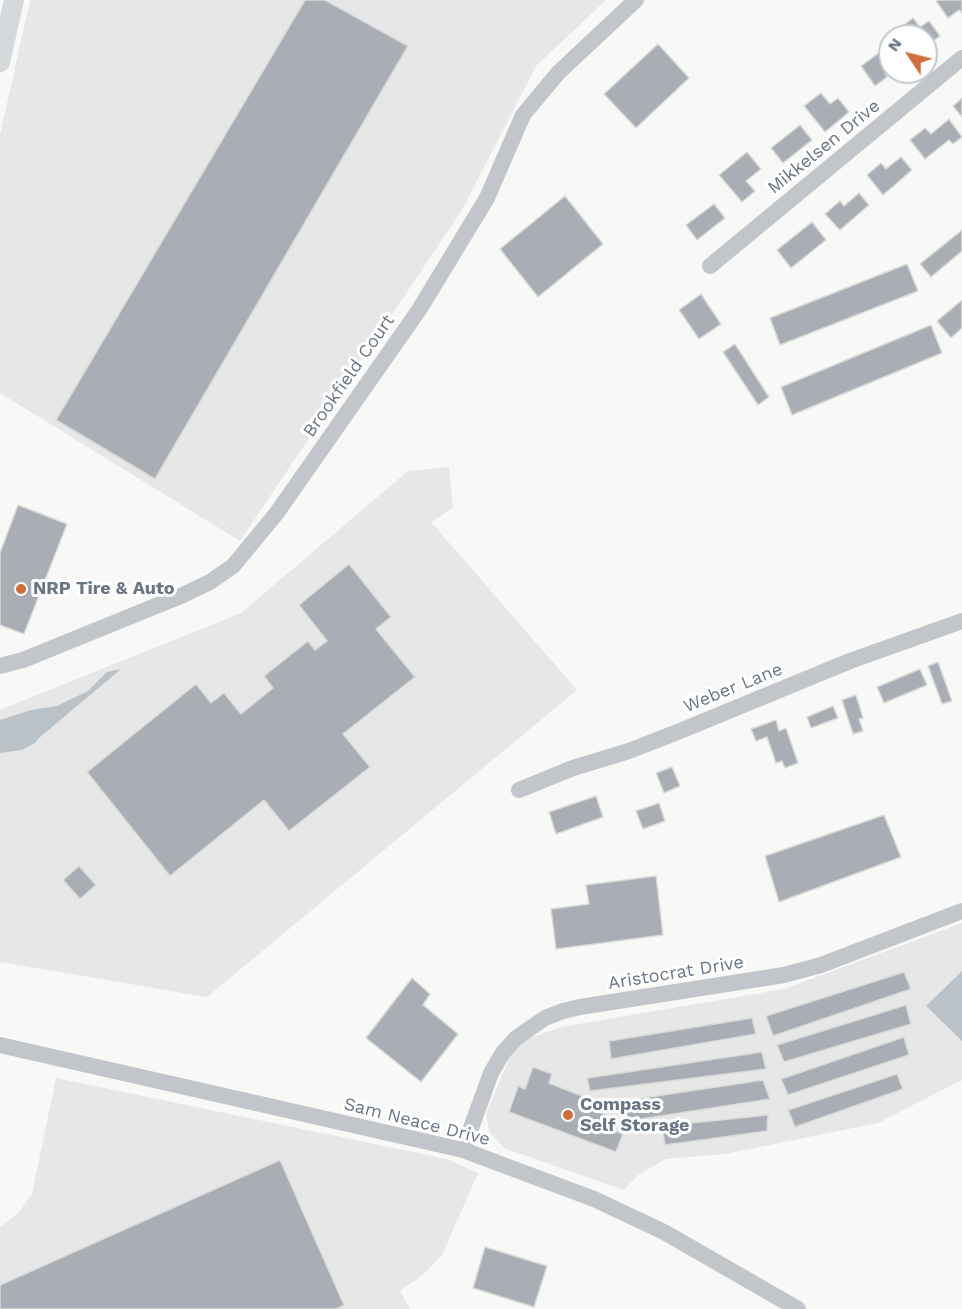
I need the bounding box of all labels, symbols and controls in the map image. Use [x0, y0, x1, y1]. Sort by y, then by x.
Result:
north arrow [878, 24, 938, 84]
text: N [883, 34, 906, 55]
street label: Mikkelsen Drive [764, 95, 884, 199]
street label: Brookfield Court [299, 311, 399, 441]
place label: NRP Tire & Auto [33, 578, 175, 600]
marker: NRP Tire & Auto [14, 582, 28, 596]
street label: Weber Lane [680, 658, 786, 718]
street label: Aristocrat Drive [607, 952, 745, 994]
street label: Sam Neace Drive [342, 1093, 492, 1151]
place label: Compass Self Storage [580, 1094, 689, 1136]
marker: Compass Self Storage [561, 1108, 575, 1122]

